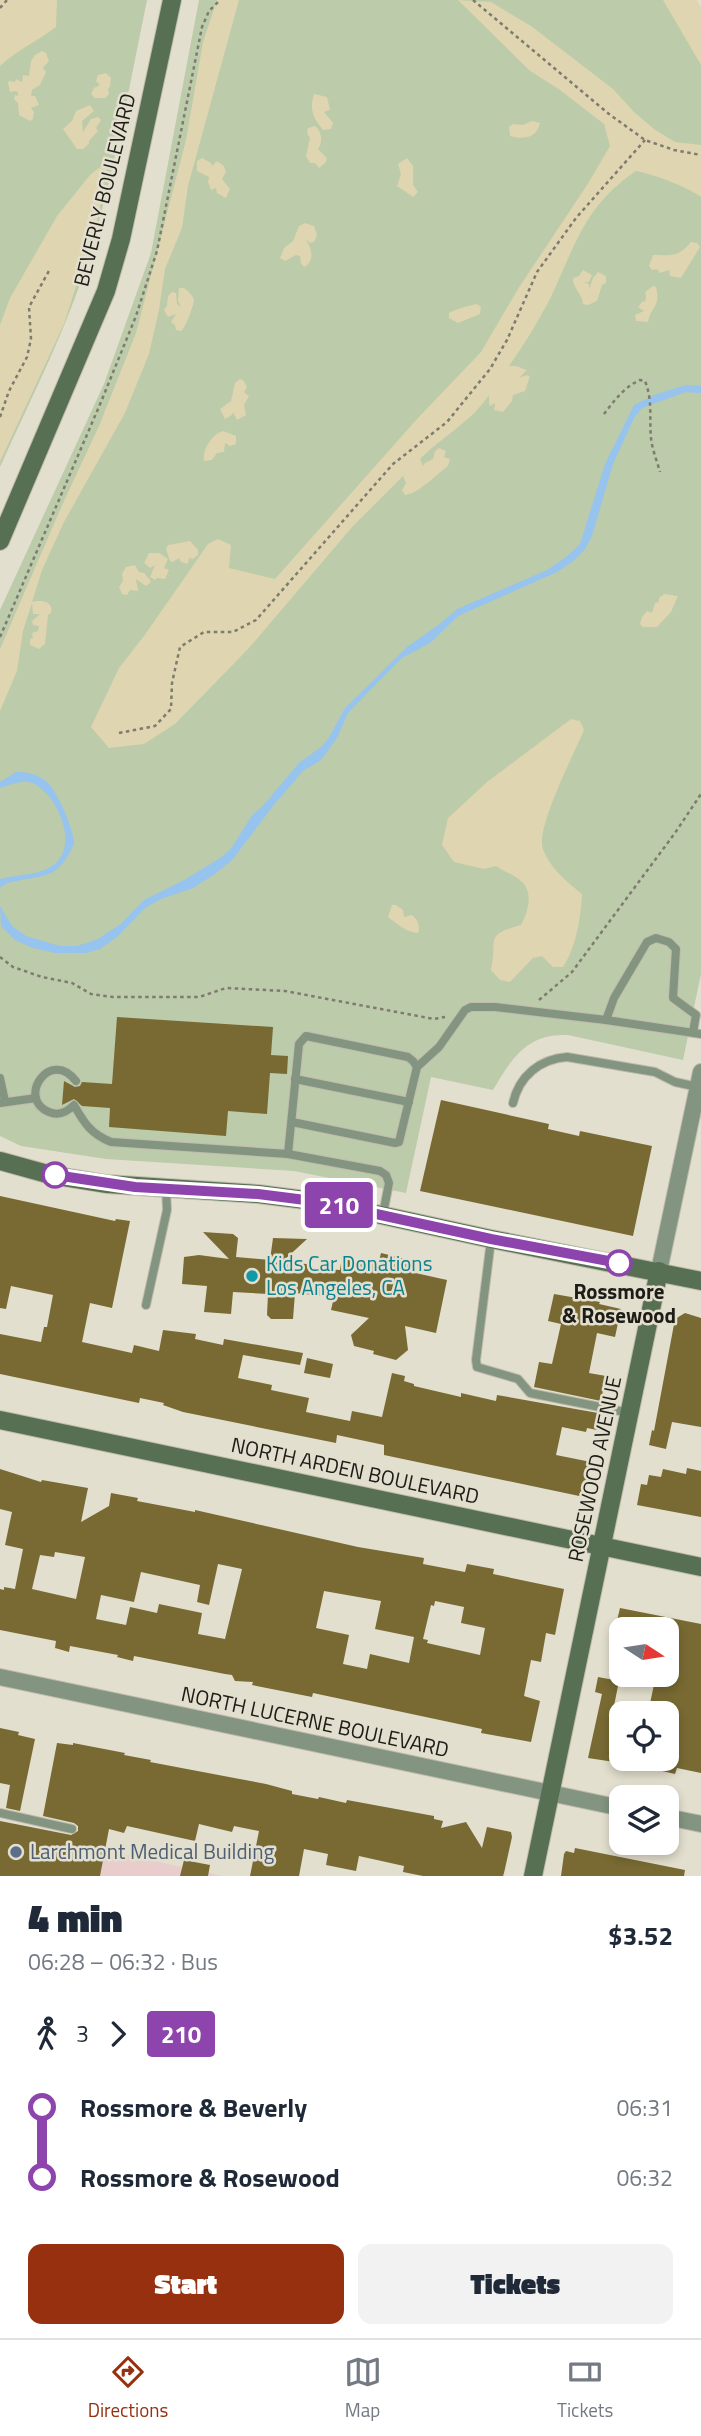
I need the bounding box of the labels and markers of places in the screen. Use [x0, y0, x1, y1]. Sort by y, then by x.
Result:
unlabelled marker [42, 1162, 68, 1188]
place label: Kids Car Donations Los Angeles, CA [266, 1247, 432, 1303]
marker: Rossmore & Rosewood [606, 1250, 632, 1276]
marker: Kids Car Donations Los Angeles, CA [244, 1268, 260, 1284]
place label: Rossmore & Rosewood [562, 1275, 676, 1331]
place label: Larchmont Medical Building [30, 1835, 274, 1867]
marker: Larchmont Medical Building [8, 1844, 24, 1860]

